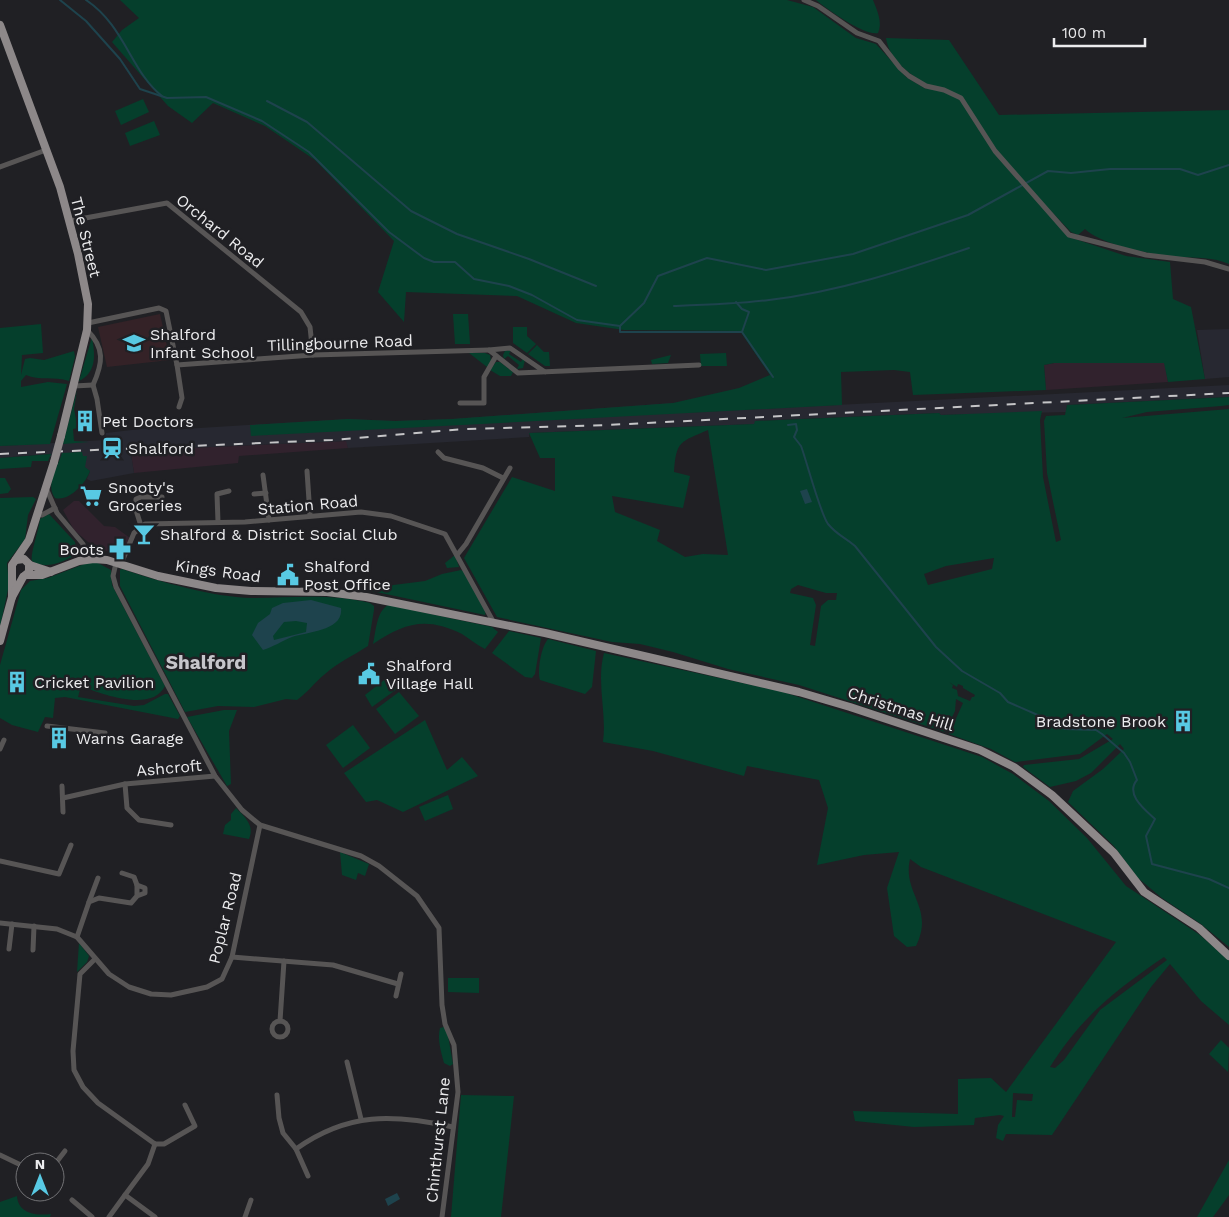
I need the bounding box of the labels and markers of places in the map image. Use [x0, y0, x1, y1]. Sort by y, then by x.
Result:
place label: Shalford Infant School [150, 325, 255, 362]
school or university icon: Shalford Infant School [121, 330, 147, 356]
building icon: Pet Doctors [72, 408, 98, 434]
place label: Pet Doctors [102, 412, 194, 431]
station icon: Shalford [99, 435, 125, 461]
place label: Shalford [128, 439, 194, 458]
place label: Snooty's Groceries [108, 478, 182, 515]
supermarket icon: Snooty's Groceries [78, 483, 104, 509]
bar icon: Shalford & District Social Club [131, 521, 157, 547]
place label: Shalford & District Social Club [160, 525, 397, 544]
pharmacy icon: Boots [107, 536, 133, 562]
place label: Boots [59, 540, 104, 559]
place label: Shalford Post Office [304, 557, 391, 594]
public building icon: Shalford Post Office [275, 562, 301, 588]
place label: Shalford Village Hall [386, 656, 473, 693]
public building icon: Shalford Village Hall [356, 661, 382, 687]
building icon: Cricket Pavilion [4, 669, 30, 695]
place label: Cricket Pavilion [34, 673, 154, 692]
building icon: Bradstone Brook [1170, 708, 1196, 734]
place label: Bradstone Brook [1036, 712, 1166, 731]
building icon: Warns Garage [46, 725, 72, 751]
place label: Warns Garage [76, 729, 184, 748]

